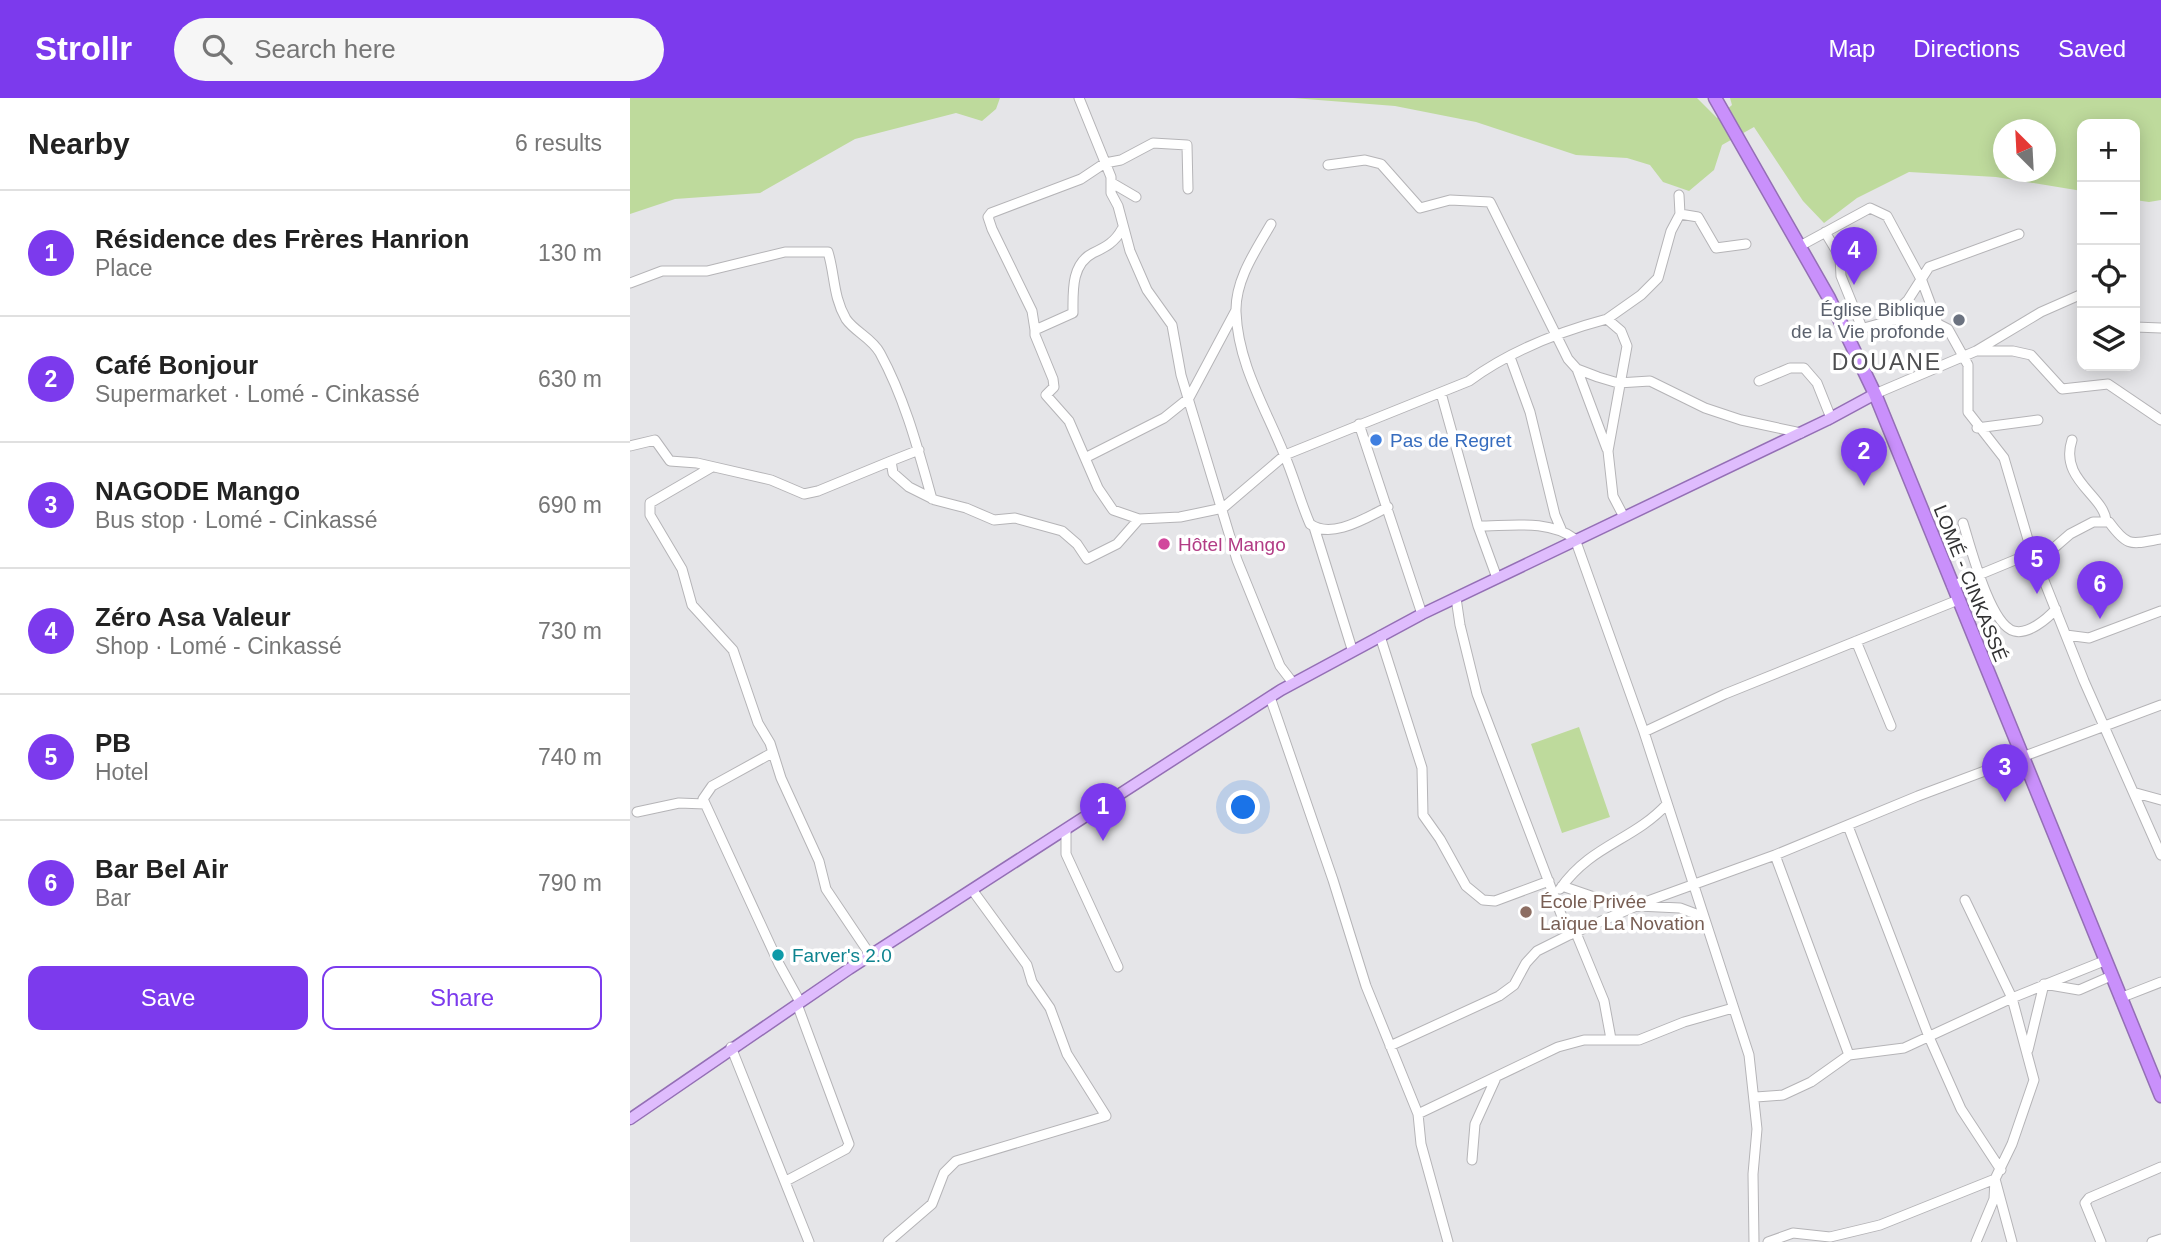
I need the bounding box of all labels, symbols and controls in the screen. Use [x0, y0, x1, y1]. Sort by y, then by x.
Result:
search box [174, 18, 664, 81]
text: Strollr [35, 30, 132, 67]
icon: search [198, 30, 236, 68]
text: Search here [254, 34, 396, 64]
text: Map [1829, 35, 1875, 62]
text: Directions [1913, 35, 2020, 62]
text: Saved [2058, 35, 2126, 62]
north arrow [1993, 119, 2056, 182]
map controls [2077, 119, 2140, 371]
button: + [2077, 119, 2140, 182]
text: Nearby [28, 127, 130, 160]
text: 6 results [515, 130, 602, 156]
button: − [2077, 182, 2140, 245]
text: Résidence des Frères Hanrion [95, 224, 469, 254]
pin: 4 [1831, 227, 1877, 285]
text: 1 [45, 240, 57, 266]
text: 130 m [538, 240, 602, 266]
button: locate [2077, 245, 2140, 308]
text: Place [95, 255, 153, 281]
place label: Église Biblique de la Vie profonde [1791, 299, 1945, 342]
button: layers [2077, 308, 2140, 371]
marker: Église Biblique de la Vie profonde [1951, 312, 1967, 328]
district label: DOUANE [1832, 349, 1942, 375]
text: Café Bonjour [95, 350, 258, 380]
text: 2 [45, 366, 57, 392]
text: 630 m [538, 366, 602, 392]
text: Supermarket · Lomé - Cinkassé [95, 381, 420, 407]
pin: 2 [1841, 428, 1887, 486]
place label: Pas de Regret [1390, 430, 1512, 451]
marker: Pas de Regret [1368, 432, 1384, 448]
text: NAGODE Mango [95, 476, 300, 506]
text: 3 [45, 492, 57, 518]
text: 690 m [538, 492, 602, 518]
street label: LOMÉ - CINKASSÉ [1930, 502, 2012, 664]
text: Bus stop · Lomé - Cinkassé [95, 507, 378, 533]
place label: Hôtel Mango [1178, 534, 1286, 555]
marker: Hôtel Mango [1156, 536, 1172, 552]
pin: 5 [2014, 536, 2060, 594]
pin: 6 [2077, 561, 2123, 619]
text: Zéro Asa Valeur [95, 602, 291, 632]
text: 4 [45, 618, 57, 644]
text: 730 m [538, 618, 602, 644]
text: Shop · Lomé - Cinkassé [95, 633, 342, 659]
text: PB [95, 728, 131, 758]
text: 5 [45, 744, 57, 770]
text: 740 m [538, 744, 602, 770]
pin: 3 [1982, 744, 2028, 802]
text: Hotel [95, 759, 149, 785]
pin: 1 [1080, 783, 1126, 841]
your location [1226, 790, 1260, 824]
text: Bar Bel Air [95, 854, 228, 884]
text: 6 [45, 870, 57, 896]
text: 790 m [538, 870, 602, 896]
text: Bar [95, 885, 131, 911]
place label: École Privée Laïque La Novation [1540, 891, 1705, 934]
marker: École Privée Laïque La Novation [1518, 904, 1534, 920]
place label: Farver's 2.0 [792, 945, 892, 966]
marker: Farver's 2.0 [770, 947, 786, 963]
button: Save [28, 966, 308, 1030]
button: Share [322, 966, 602, 1030]

